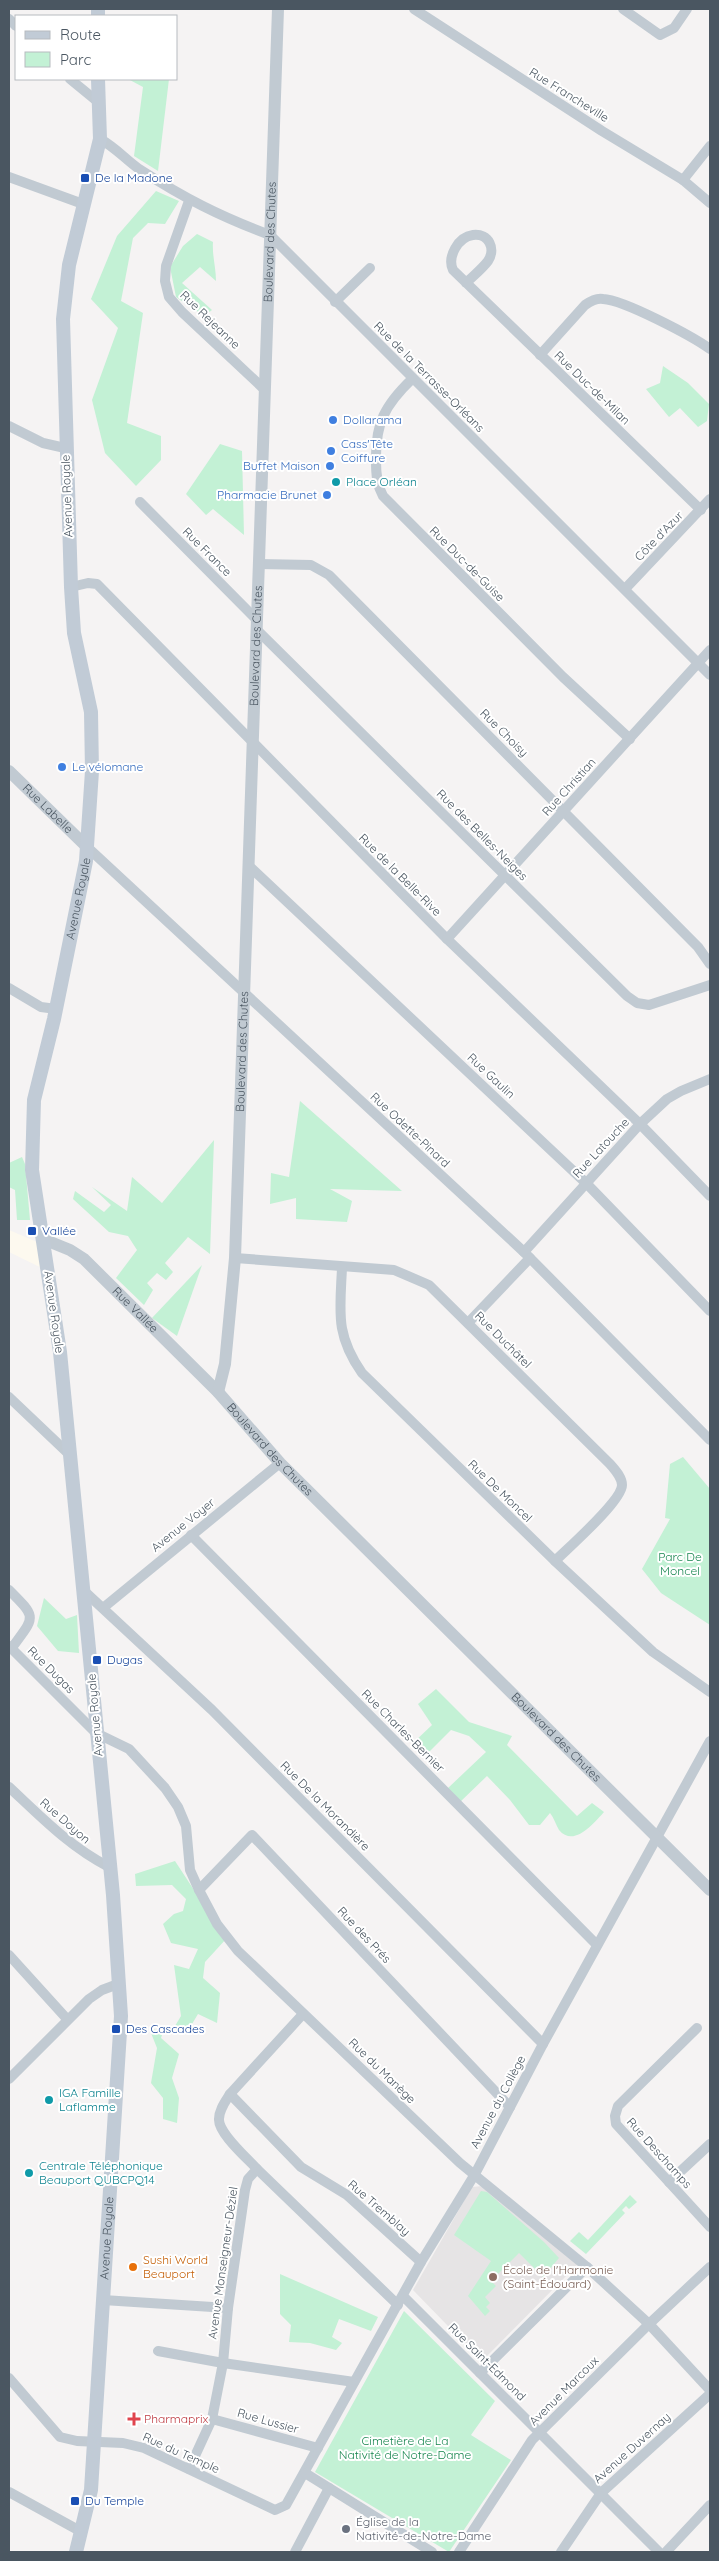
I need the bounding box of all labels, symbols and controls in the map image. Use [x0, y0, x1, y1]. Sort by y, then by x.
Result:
legend [15, 15, 178, 80]
text: Route [60, 25, 101, 44]
text: Parc [60, 50, 91, 69]
street label: Rue Francheville [527, 64, 612, 125]
place label: De la Madone [95, 170, 173, 185]
marker: De la Madone [79, 172, 91, 184]
street label: Boulevard des Chutes [260, 181, 279, 302]
street label: Rue Rejeanne [177, 287, 244, 352]
street label: Rue de la Terrasse-Orléans [371, 318, 488, 435]
street label: Rue Duc-de-Milan [551, 348, 633, 428]
place label: Dollarama [343, 412, 402, 427]
marker: Dollarama [327, 414, 339, 426]
place label: Cass'Tête Coiffure [341, 436, 393, 465]
marker: Cass'Tête Coiffure [325, 445, 337, 457]
street label: Avenue Royale [58, 454, 75, 538]
place label: Buffet Maison [243, 458, 320, 473]
marker: Buffet Maison [324, 460, 336, 472]
place label: Place Orléan [346, 474, 417, 489]
marker: Place Orléan [330, 476, 342, 488]
place label: Pharmacie Brunet [217, 487, 317, 502]
marker: Pharmacie Brunet [321, 489, 333, 501]
street label: Côte d'Azur [631, 507, 686, 564]
street label: Rue Duc-de-Guise [427, 523, 508, 604]
street label: Rue France [180, 524, 235, 579]
street label: Boulevard des Chutes [246, 585, 265, 706]
street label: Rue Choisy [477, 706, 531, 760]
street label: Rue Christian [539, 754, 599, 819]
place label: Le vélomane [72, 759, 144, 774]
marker: Le vélomane [56, 761, 68, 773]
street label: Rue Labelle [20, 780, 77, 836]
street label: Rue des Belles-Neiges [434, 786, 531, 884]
street label: Rue de la Belle-Rive [356, 830, 445, 919]
street label: Avenue Royale [62, 856, 94, 941]
street label: Boulevard des Chutes [232, 990, 251, 1112]
street label: Rue Gaulin [464, 1050, 518, 1101]
street label: Rue Odette-Pinard [367, 1089, 453, 1170]
street label: Rue Latouche [569, 1114, 632, 1181]
place label: Vallée [42, 1223, 76, 1238]
marker: Vallée [26, 1225, 38, 1237]
street label: Avenue Royale [41, 1270, 68, 1354]
street label: Rue Vallée [109, 1283, 162, 1336]
street label: Rue Duchâtel [472, 1308, 535, 1371]
street label: Boulevard des Chutes [224, 1400, 317, 1499]
street label: Rue De Moncel [465, 1456, 536, 1525]
street label: Avenue Voyer [148, 1494, 218, 1555]
park label: Parc De Moncel [658, 1549, 702, 1578]
street label: Rue Dugas [25, 1643, 78, 1697]
place label: Dugas [107, 1652, 143, 1667]
marker: Dugas [91, 1654, 103, 1666]
street label: Avenue Royale [83, 1673, 106, 1757]
street label: Rue Charles-Bernier [359, 1686, 448, 1776]
street label: Boulevard des Chutes [508, 1689, 605, 1785]
street label: Rue De la Morandière [277, 1758, 373, 1854]
street label: Rue Doyon [37, 1795, 94, 1847]
street label: Rue des Prés [334, 1903, 395, 1966]
place label: Des Cascades [126, 2021, 205, 2036]
marker: Des Cascades [110, 2023, 122, 2035]
street label: Rue du Manège [346, 2035, 419, 2106]
street label: Avenue du Collège [467, 2053, 528, 2151]
place label: IGA Famille Laflamme [59, 2085, 121, 2114]
marker: IGA Famille Laflamme [43, 2094, 55, 2106]
street label: Rue Deschamps [624, 2114, 695, 2191]
place label: Centrale Téléphonique Beauport QUBCPQ14 [39, 2158, 163, 2187]
marker: Centrale Téléphonique Beauport QUBCPQ14 [23, 2167, 35, 2179]
street label: Rue Tremblay [345, 2177, 414, 2239]
street label: Avenue Monseigneur-Déziel [204, 2186, 241, 2340]
street label: Avenue Royale [96, 2196, 117, 2280]
place label: Sushi World Beauport [143, 2252, 208, 2281]
marker: Sushi World Beauport [127, 2261, 139, 2273]
place label: École de l'Harmonie (Saint-Édouard) [503, 2262, 614, 2291]
marker: École de l'Harmonie (Saint-Édouard) [487, 2271, 499, 2283]
street label: Rue Saint-Edmond [445, 2320, 529, 2404]
street label: Avenue Marcoux [526, 2353, 602, 2428]
street label: Rue Lussier [236, 2405, 301, 2437]
street label: Avenue Duvernay [590, 2409, 673, 2486]
place label: Pharmaprix [144, 2411, 209, 2426]
marker: Pharmaprix [128, 2413, 140, 2425]
street label: Rue du Temple [140, 2429, 222, 2476]
park label: Cimetière de La Nativité de Notre-Dame [339, 2433, 471, 2462]
place label: Du Temple [85, 2493, 144, 2508]
marker: Du Temple [69, 2495, 81, 2507]
place label: Église de la Nativité-de-Notre-Dame [356, 2514, 491, 2543]
marker: Église de la Nativité-de-Notre-Dame [340, 2523, 352, 2535]

